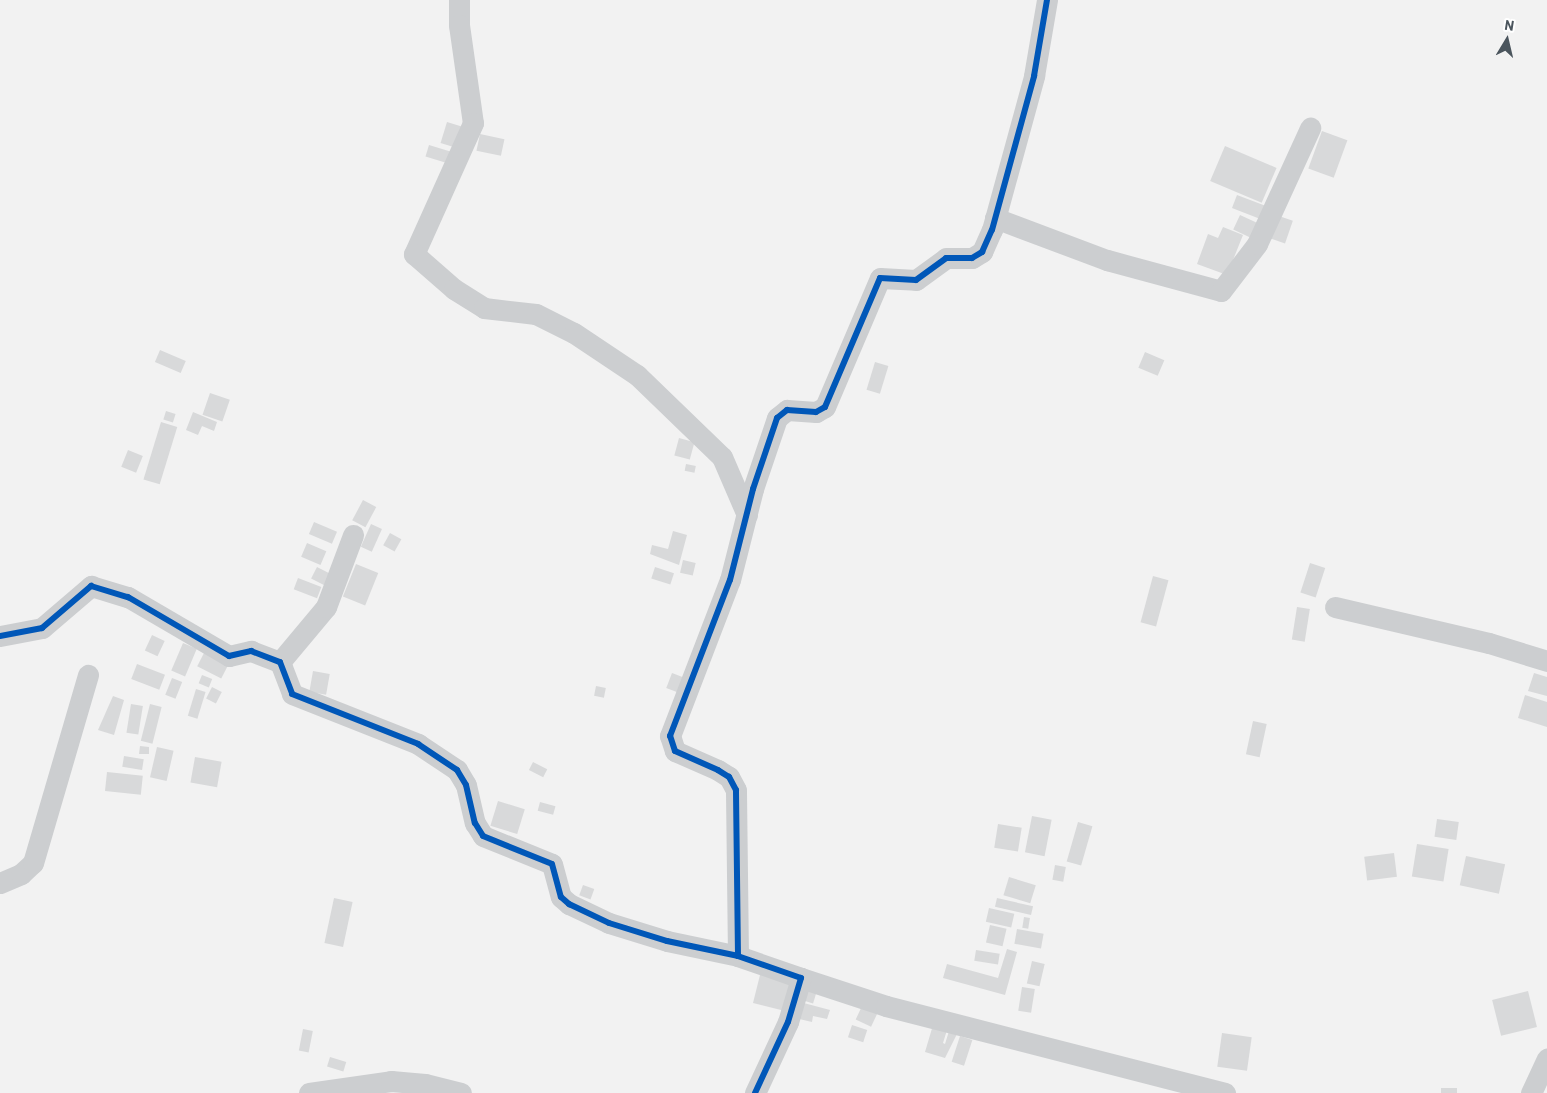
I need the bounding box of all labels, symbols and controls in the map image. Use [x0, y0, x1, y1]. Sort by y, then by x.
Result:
north arrow [1482, 15, 1532, 65]
text: N [1503, 16, 1515, 34]

